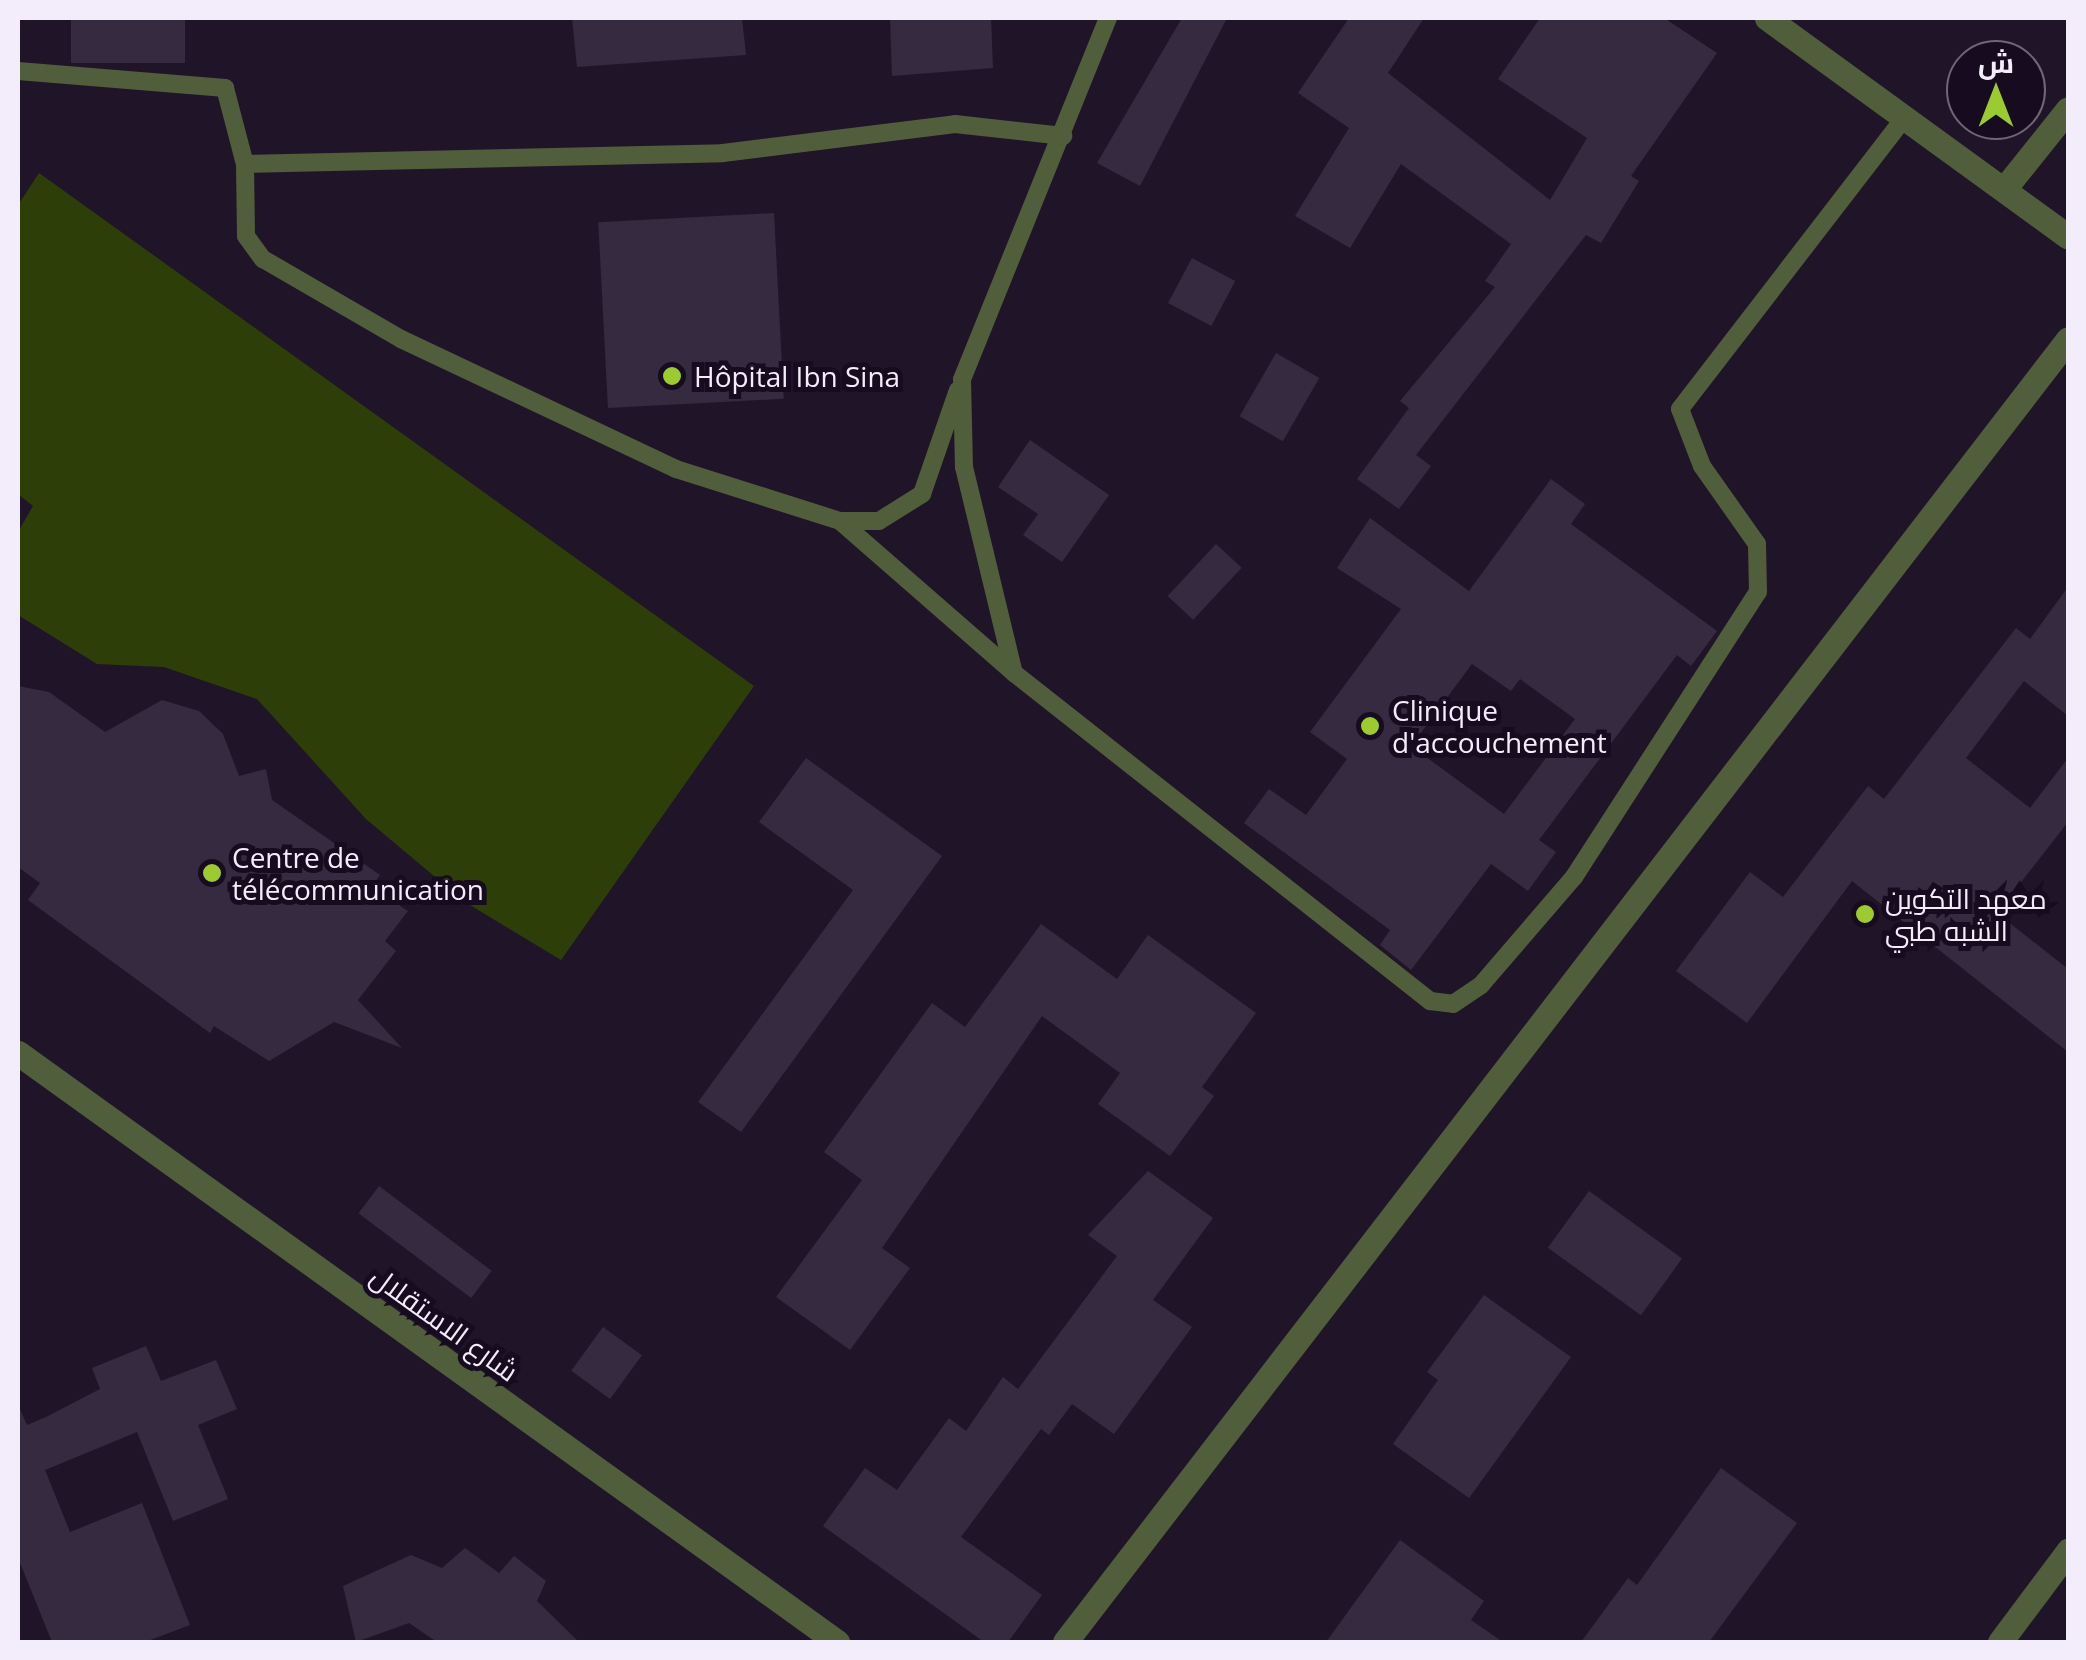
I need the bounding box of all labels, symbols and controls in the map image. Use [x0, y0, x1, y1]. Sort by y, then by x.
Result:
north arrow [1946, 40, 2046, 140]
text: ش [1978, 43, 2014, 81]
place label: Hôpital Ibn Sina [694, 359, 900, 393]
marker: Hôpital Ibn Sina [659, 363, 685, 389]
place label: Clinique d'accouchement [1392, 693, 1607, 759]
marker: Clinique d'accouchement [1357, 713, 1383, 739]
place label: Centre de télécommunication [232, 840, 484, 906]
marker: Centre de télécommunication [201, 862, 223, 884]
place label: معهد التكوين الشبه طبي [1885, 881, 2047, 947]
marker: معهد التكوين الشبه طبي [1854, 903, 1876, 925]
street label: شارع الاستقلال [365, 1258, 525, 1388]

